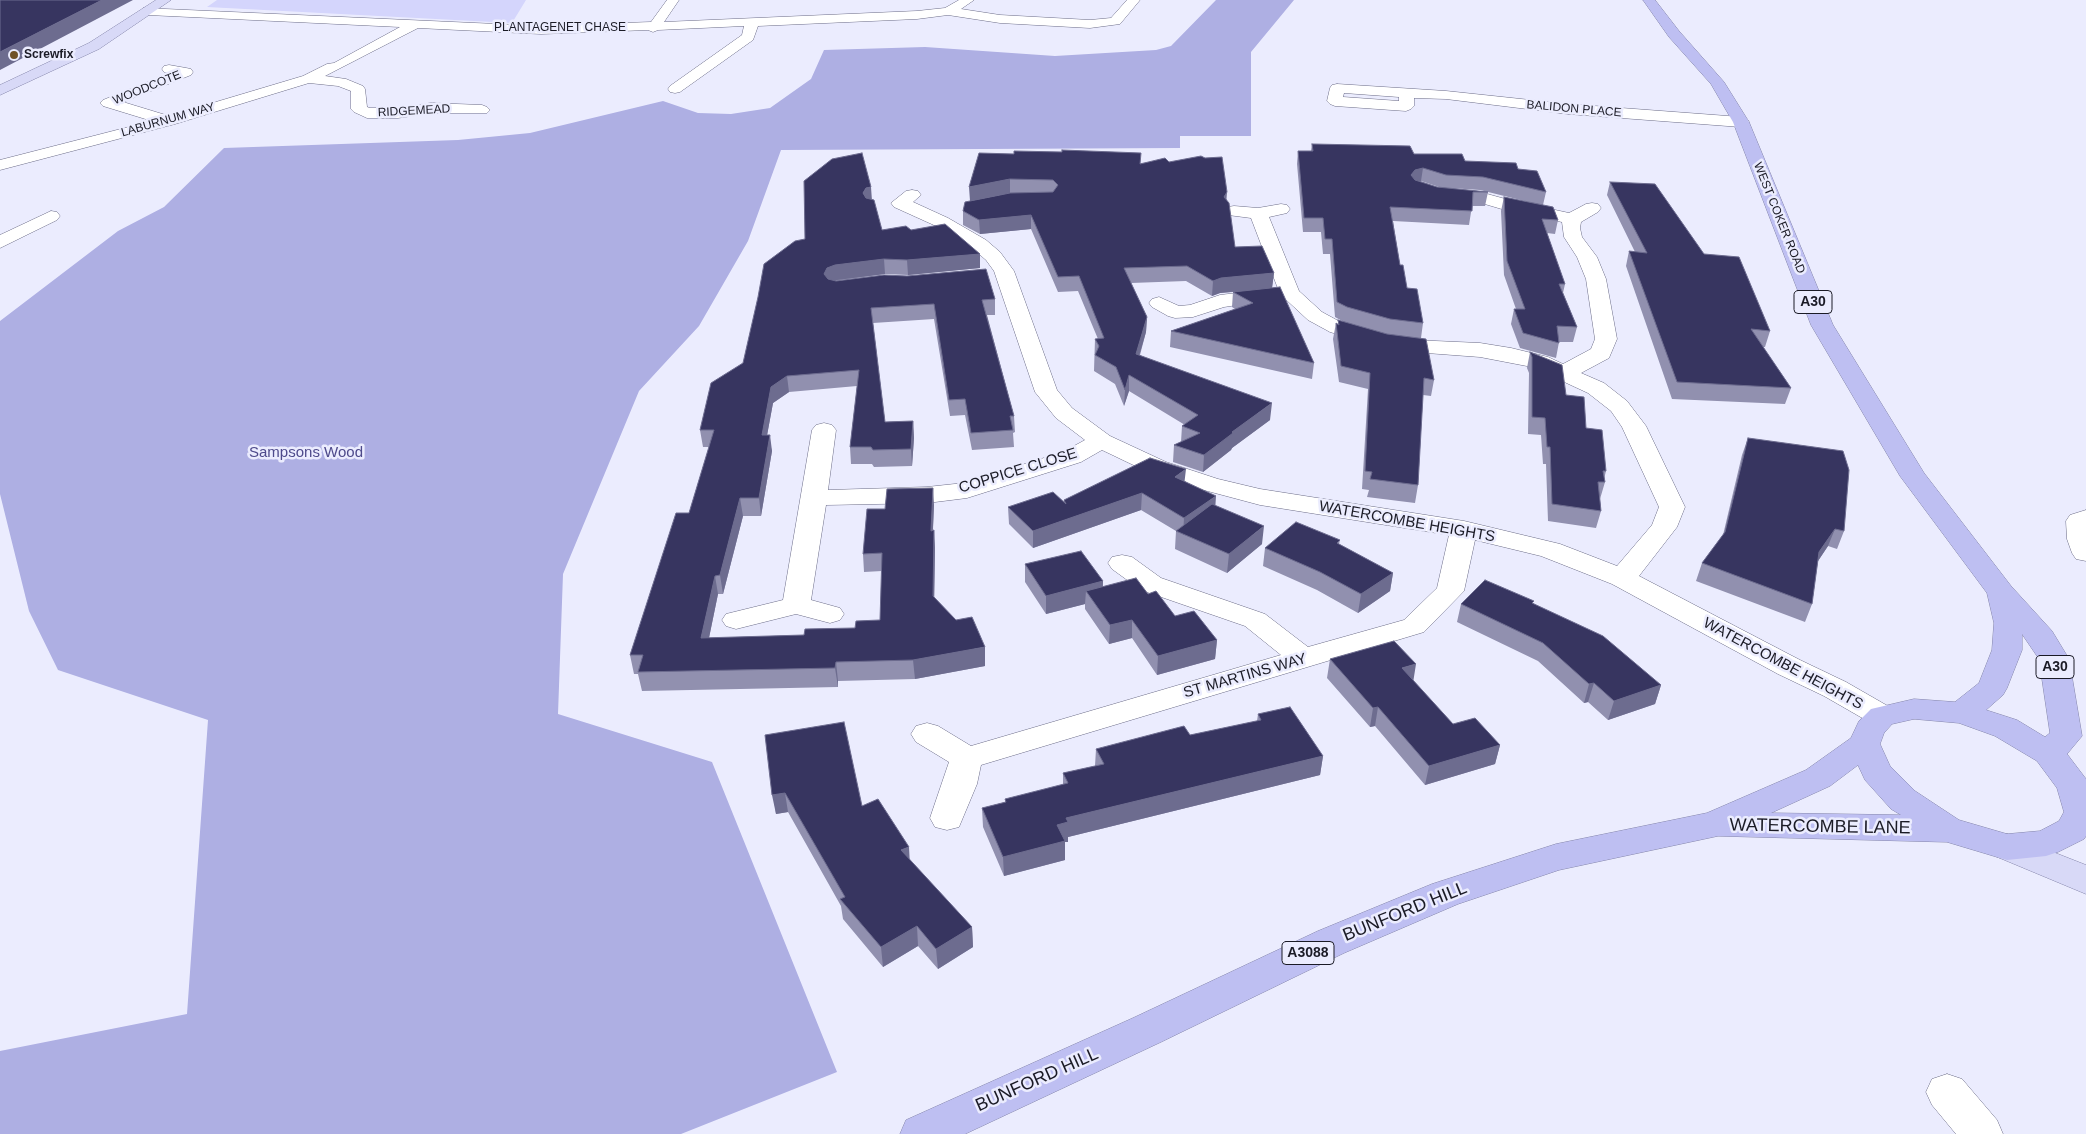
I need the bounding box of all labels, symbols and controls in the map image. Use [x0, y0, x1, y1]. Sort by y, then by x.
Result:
street label: PLANTAGENET CHASE [494, 21, 626, 35]
place label: Screwfix [24, 48, 73, 62]
marker: Screwfix [8, 49, 20, 61]
street label: WOODCOTE [111, 68, 183, 108]
street label: BALIDON PLACE [1526, 98, 1622, 120]
street label: LABURNUM WAY [120, 100, 216, 140]
street label: RIDGEMEAD [377, 102, 451, 120]
street label: WEST COKER ROAD [1750, 160, 1808, 276]
road number: A30 [1794, 290, 1832, 314]
park label: Sampsons Wood [249, 444, 363, 462]
street label: COPPICE CLOSE [957, 444, 1079, 498]
street label: WATERCOMBE HEIGHTS [1318, 498, 1496, 546]
street label: WATERCOMBE HEIGHTS [1700, 614, 1866, 714]
street label: ST MARTINS WAY [1181, 650, 1309, 702]
road number: A30 [2036, 656, 2074, 679]
street label: WATERCOMBE LANE [1729, 815, 1911, 839]
street label: BUNFORD HILL [1340, 877, 1470, 947]
road number: A3088 [1282, 941, 1334, 964]
street label: BUNFORD HILL [972, 1043, 1102, 1117]

